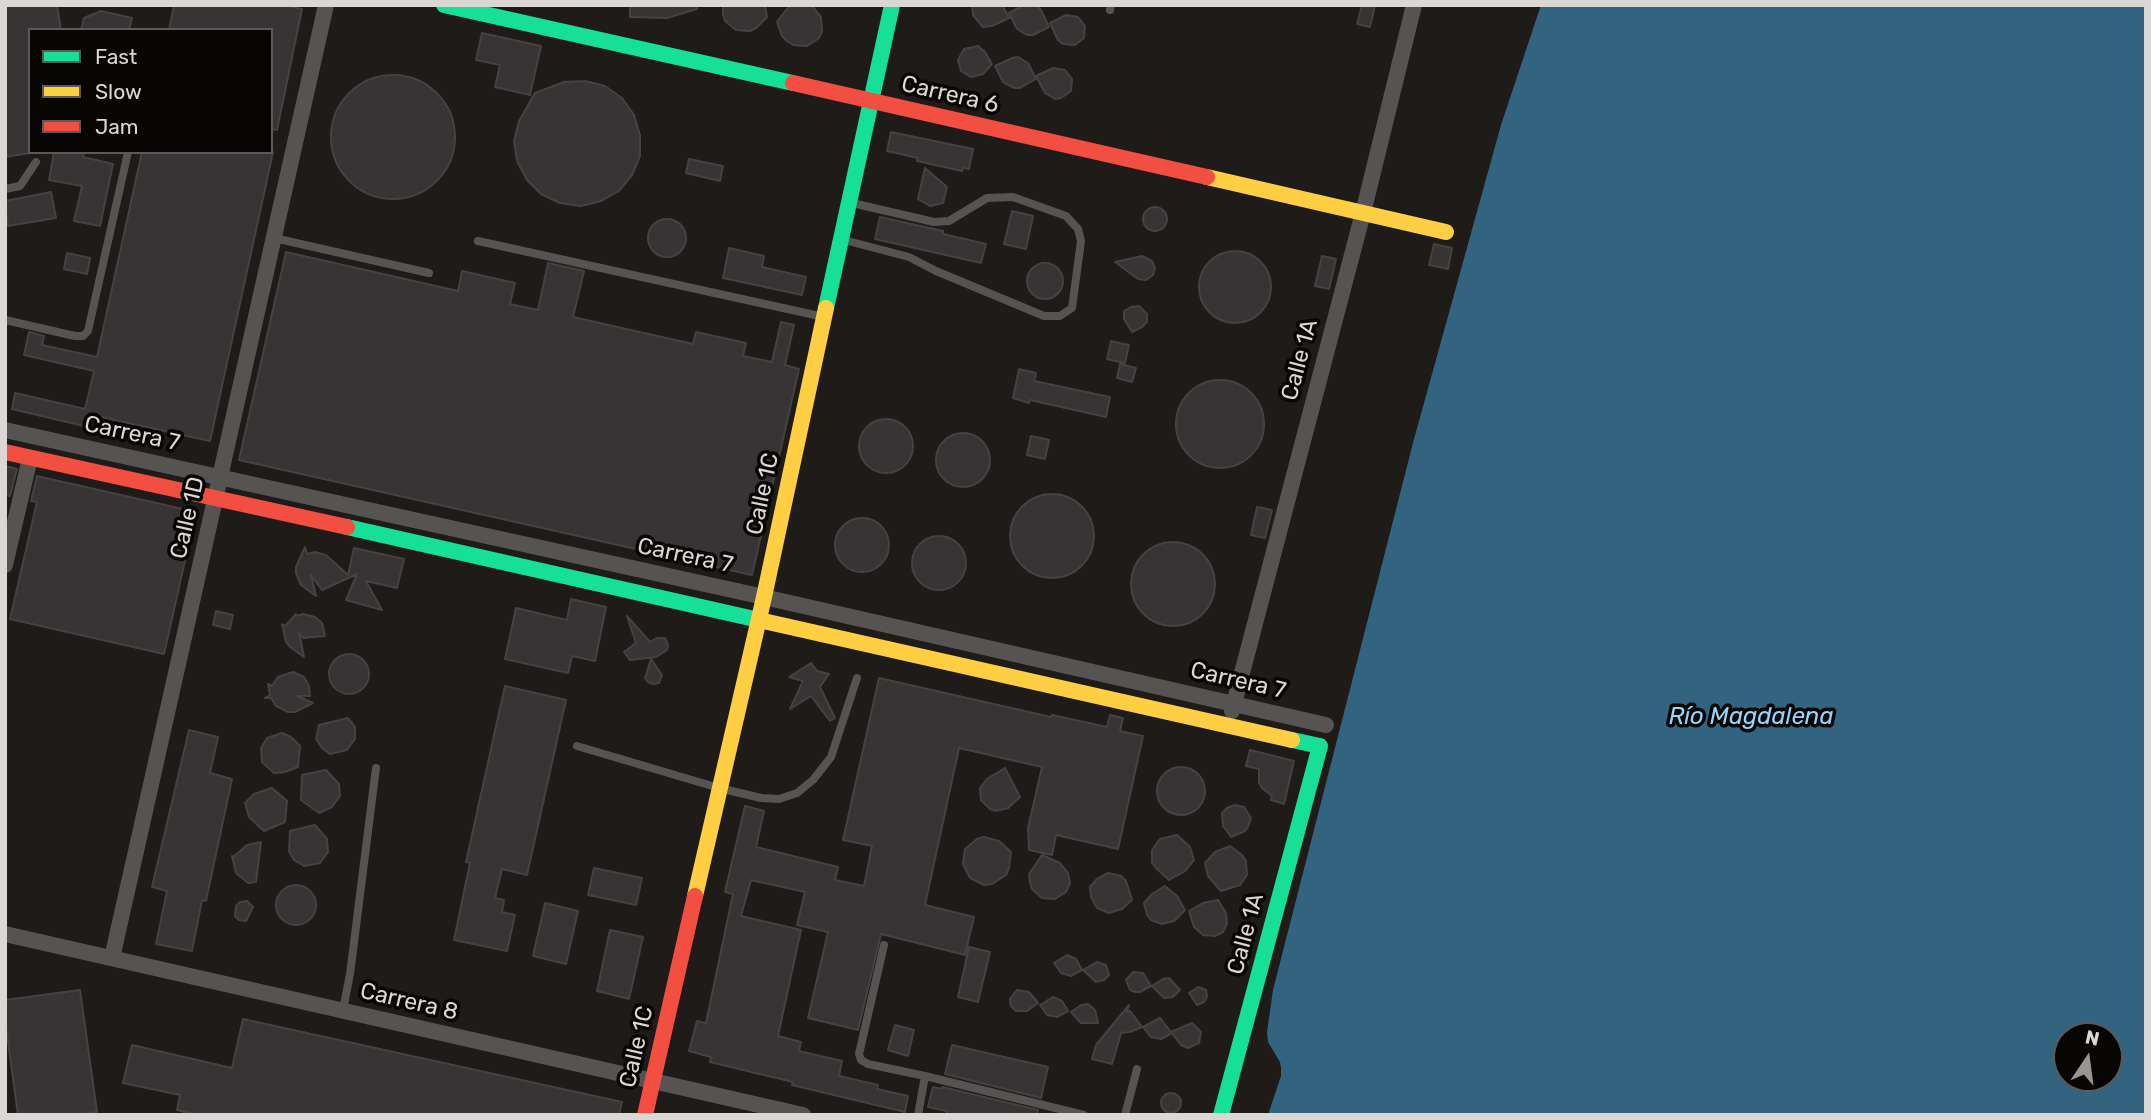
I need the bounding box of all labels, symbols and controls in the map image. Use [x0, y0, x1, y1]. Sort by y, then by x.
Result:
legend [28, 28, 273, 154]
text: Fast [95, 44, 137, 69]
street label: Carrera 6 [899, 70, 1001, 120]
text: Slow [95, 79, 142, 104]
text: Jam [95, 114, 139, 139]
street label: Calle 1A [1276, 316, 1324, 404]
street label: Carrera 7 [82, 410, 182, 458]
street label: Calle 1C [741, 451, 785, 537]
street label: Calle 1D [165, 474, 211, 562]
street label: Carrera 7 [635, 532, 735, 580]
street label: Carrera 7 [1188, 657, 1288, 705]
water label: Río Magdalena [1669, 703, 1833, 731]
street label: Calle 1A [1222, 890, 1270, 978]
street label: Carrera 8 [357, 977, 461, 1027]
street label: Calle 1C [614, 1004, 660, 1090]
north arrow [2053, 1022, 2123, 1092]
text: N [2083, 1025, 2102, 1051]

